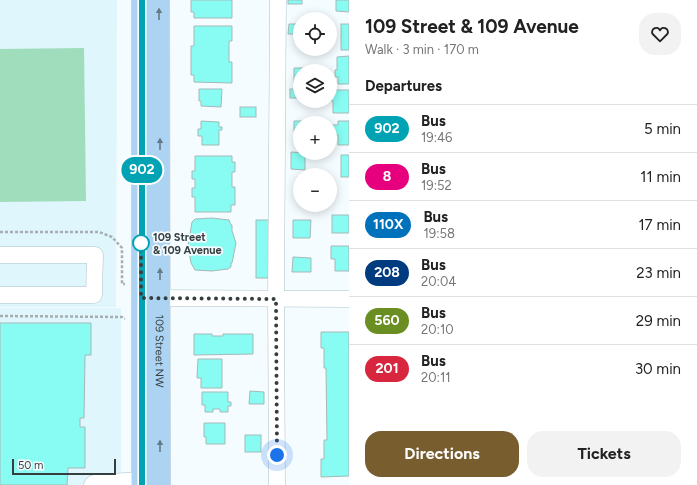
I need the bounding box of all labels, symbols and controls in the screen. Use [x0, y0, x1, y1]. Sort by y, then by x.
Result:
one-way arrow [156, 7, 162, 20]
map controls [293, 12, 337, 212]
button: locate [293, 12, 337, 56]
button: heart [639, 13, 681, 55]
text: 109 Street & 109 Avenue [365, 15, 579, 38]
text: Walk · 3 min · 170 m [365, 42, 479, 57]
button: layers [293, 64, 337, 108]
text: Departures [365, 77, 442, 95]
text: Bus [421, 112, 446, 130]
button: + [293, 116, 337, 160]
text: 902 [374, 120, 400, 137]
text: 5 min [644, 120, 681, 138]
text: 19:46 [421, 130, 452, 145]
one-way arrow [157, 137, 163, 150]
line badge: 902 [119, 157, 165, 183]
text: Bus [421, 160, 446, 178]
text: 902 [129, 161, 155, 178]
button: − [293, 168, 337, 212]
text: 8 [383, 168, 391, 185]
text: 11 min [640, 168, 681, 186]
text: 19:52 [421, 178, 452, 193]
text: Bus [423, 208, 448, 226]
text: 110X [373, 216, 403, 233]
text: 17 min [638, 216, 681, 234]
text: 19:58 [423, 226, 455, 241]
place label: 109 Street & 109 Avenue [153, 231, 222, 257]
marker: 109 Street & 109 Avenue [132, 234, 150, 252]
text: Bus [421, 256, 446, 274]
text: 208 [374, 264, 400, 281]
text: 23 min [636, 264, 681, 282]
one-way arrow [157, 267, 163, 280]
text: 20:04 [421, 274, 456, 289]
text: Bus [421, 304, 446, 322]
text: 560 [374, 312, 400, 329]
text: 29 min [636, 312, 681, 330]
street label: 109 Street NW [153, 314, 166, 388]
text: 20:10 [421, 322, 454, 337]
text: Bus [421, 352, 446, 370]
text: 201 [375, 360, 399, 377]
text: 30 min [635, 360, 681, 378]
text: 20:11 [421, 370, 451, 385]
button: Directions [365, 431, 519, 477]
button: Tickets [527, 431, 681, 477]
one-way arrow [157, 439, 163, 452]
your location [267, 445, 287, 465]
scale bar [12, 457, 116, 476]
text: 50 m [18, 459, 43, 472]

